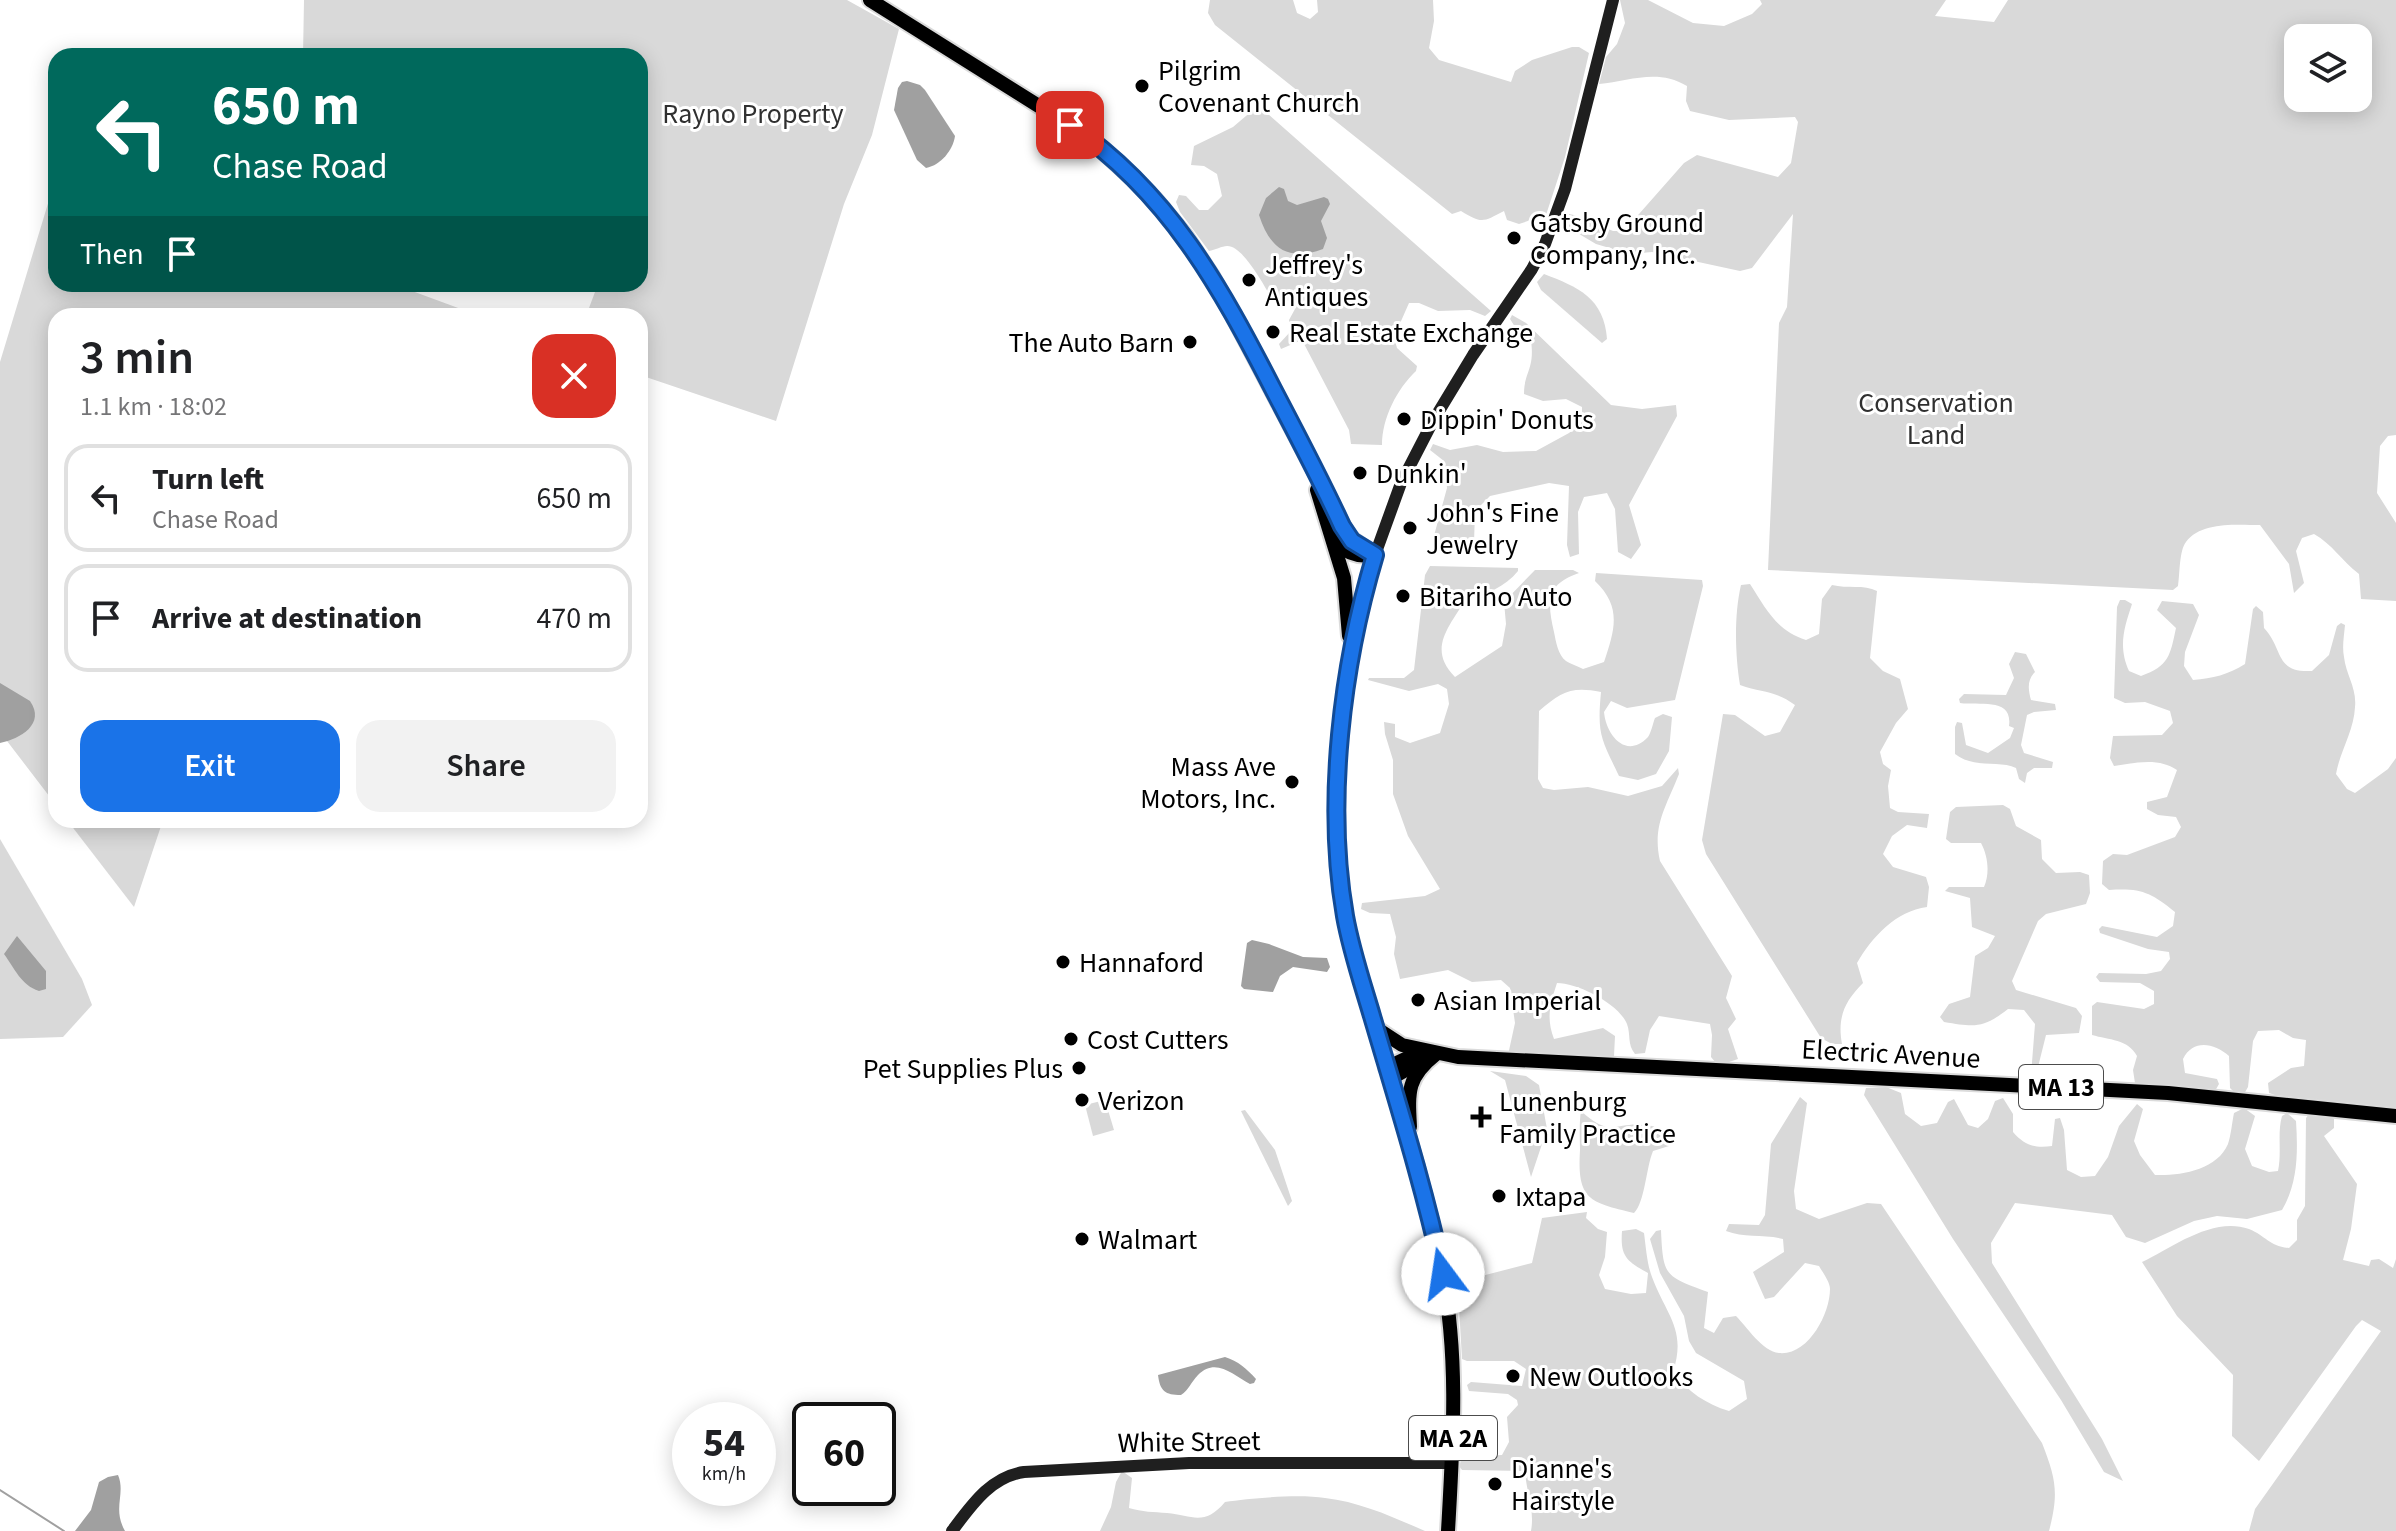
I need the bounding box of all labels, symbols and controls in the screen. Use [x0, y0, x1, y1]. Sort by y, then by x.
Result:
map controls [2284, 24, 2372, 112]
button: layers [2284, 24, 2372, 112]
place label: Pilgrim Covenant Church [1158, 51, 1360, 123]
text: 650 m [212, 67, 360, 146]
marker: Pilgrim Covenant Church [1133, 77, 1151, 95]
icon: left [80, 80, 184, 184]
pin [1036, 91, 1104, 159]
park label: Rayno Property [662, 94, 844, 134]
icon: arrive [1048, 103, 1092, 147]
text: Chase Road [212, 141, 388, 192]
place label: Gatsby Ground Company, Inc. [1530, 203, 1704, 275]
marker: Gatsby Ground Company, Inc. [1505, 229, 1523, 247]
icon: arrive [160, 232, 204, 276]
text: Then [80, 233, 144, 276]
place label: Jeffrey's Antiques [1265, 245, 1368, 317]
marker: Jeffrey's Antiques [1240, 271, 1258, 289]
place label: Real Estate Exchange [1289, 313, 1533, 353]
place label: The Auto Barn [1009, 323, 1174, 363]
marker: Real Estate Exchange [1264, 323, 1282, 341]
text: 3 min [80, 324, 194, 392]
marker: The Auto Barn [1181, 333, 1199, 351]
button: close [532, 334, 616, 418]
park label: Conservation Land [1858, 383, 2014, 455]
text: 1.1 km · 18:02 [80, 388, 227, 425]
place label: Dippin' Donuts [1420, 400, 1594, 440]
marker: Dippin' Donuts [1395, 410, 1413, 428]
place label: Dunkin' [1376, 454, 1467, 494]
text: Turn left [152, 458, 264, 501]
marker: Dunkin' [1351, 464, 1369, 482]
icon: left [84, 476, 128, 520]
text: 650 m [536, 477, 612, 520]
place label: John's Fine Jewelry [1426, 493, 1559, 565]
text: Chase Road [152, 501, 279, 538]
marker: John's Fine Jewelry [1401, 519, 1419, 537]
place label: Bitariho Auto [1419, 577, 1572, 617]
marker: Bitariho Auto [1394, 587, 1412, 605]
icon: arrive [84, 596, 128, 640]
text: Arrive at destination [152, 597, 422, 640]
text: 470 m [536, 597, 612, 640]
button: Exit [80, 720, 340, 812]
button: Share [356, 720, 616, 812]
place label: Mass Ave Motors, Inc. [1140, 747, 1276, 819]
marker: Mass Ave Motors, Inc. [1283, 773, 1301, 791]
place label: Hannaford [1079, 943, 1204, 983]
marker: Hannaford [1054, 953, 1072, 971]
place label: Asian Imperial [1434, 981, 1601, 1021]
marker: Asian Imperial [1409, 991, 1427, 1009]
place label: Cost Cutters [1087, 1020, 1229, 1060]
street label: Electric Avenue [1801, 1029, 1981, 1079]
marker: Cost Cutters [1062, 1030, 1080, 1048]
place label: Pet Supplies Plus [863, 1049, 1063, 1089]
marker: Pet Supplies Plus [1070, 1059, 1088, 1077]
road number: MA 13 [2019, 1065, 2103, 1109]
place label: Verizon [1098, 1081, 1185, 1121]
place label: Lunenburg Family Practice [1499, 1082, 1676, 1154]
marker: Verizon [1073, 1091, 1091, 1109]
marker: Lunenburg Family Practice [1470, 1106, 1492, 1128]
place label: Ixtapa [1515, 1177, 1586, 1217]
marker: Ixtapa [1490, 1187, 1508, 1205]
place label: Walmart [1098, 1220, 1198, 1260]
marker: Walmart [1073, 1230, 1091, 1248]
position arrow [1401, 1232, 1485, 1316]
place label: New Outlooks [1529, 1357, 1693, 1397]
marker: New Outlooks [1504, 1367, 1522, 1385]
speed limit sign: 60 [792, 1402, 896, 1506]
text: 54 [703, 1415, 745, 1472]
road number: MA 2A [1409, 1416, 1497, 1460]
street label: White Street [1117, 1421, 1261, 1463]
place label: Dianne's Hairstyle [1511, 1449, 1615, 1521]
text: km/h [702, 1460, 746, 1488]
marker: Dianne's Hairstyle [1486, 1475, 1504, 1493]

